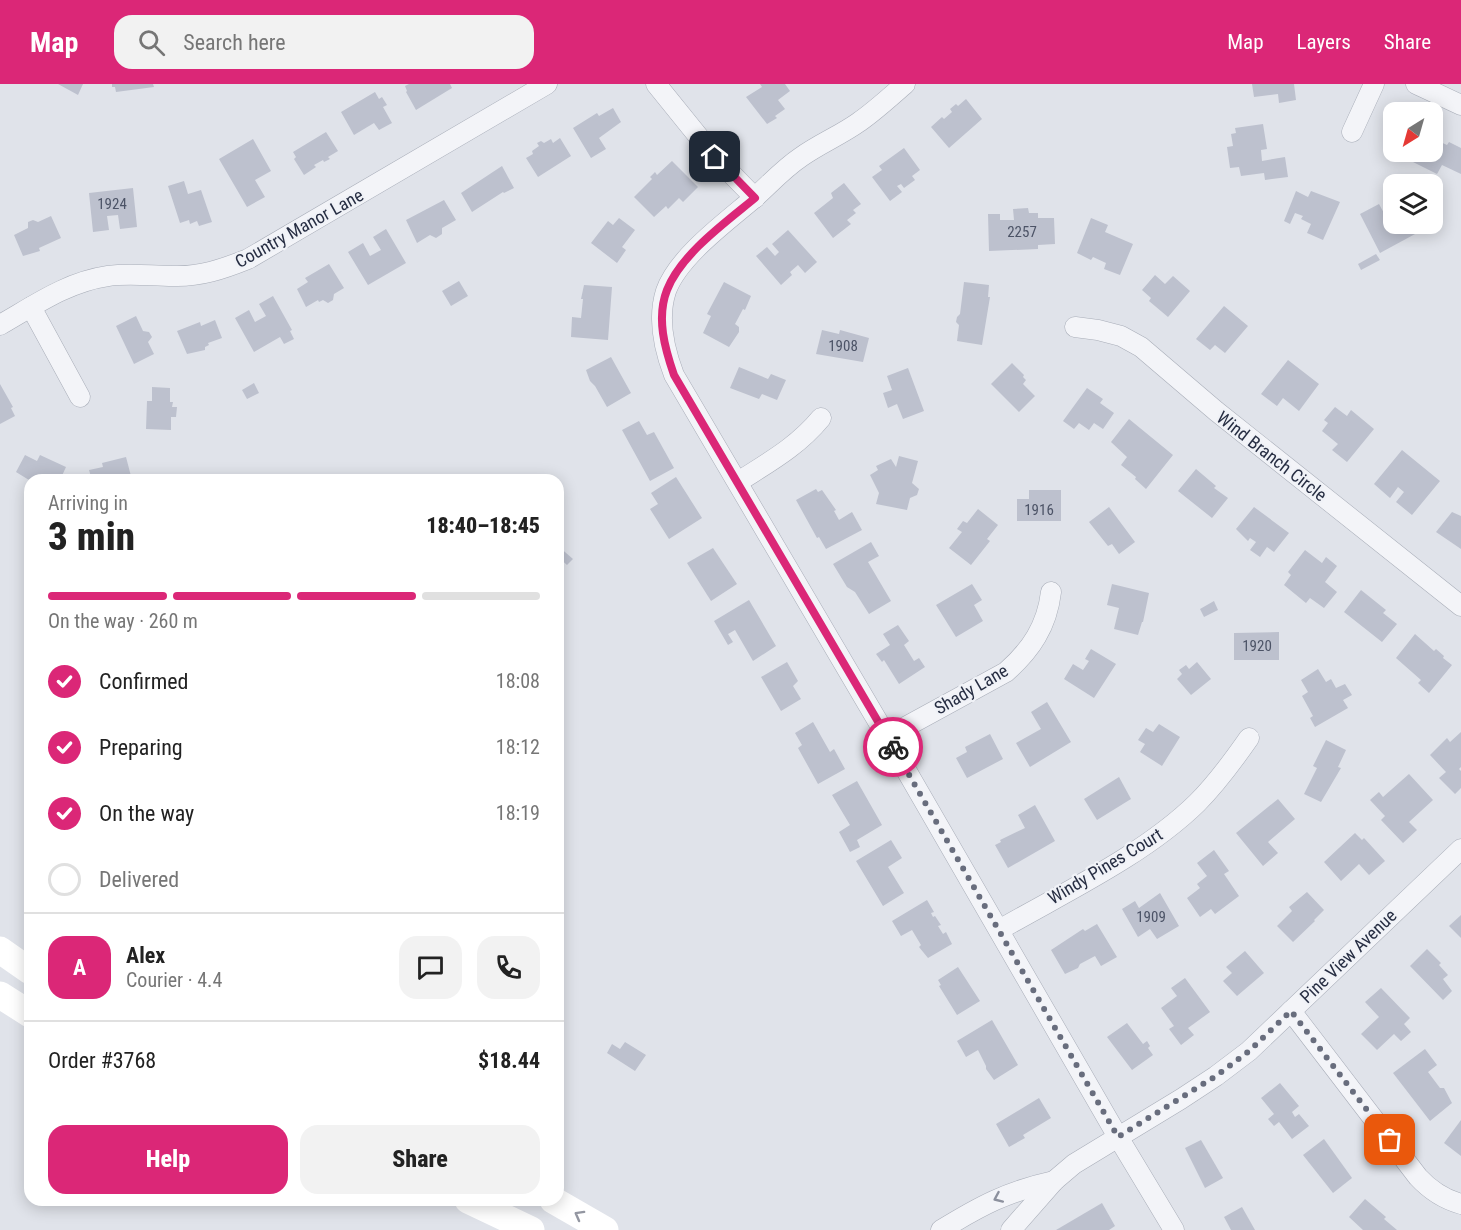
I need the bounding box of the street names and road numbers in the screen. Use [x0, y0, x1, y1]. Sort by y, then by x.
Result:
street label: Country Manor Lane [231, 184, 367, 272]
street label: Wind Branch Circle [1213, 407, 1331, 505]
street label: Shady Lane [930, 660, 1012, 718]
street label: Windy Pines Court [1044, 824, 1166, 908]
street label: Pine View Avenue [1295, 905, 1401, 1007]

